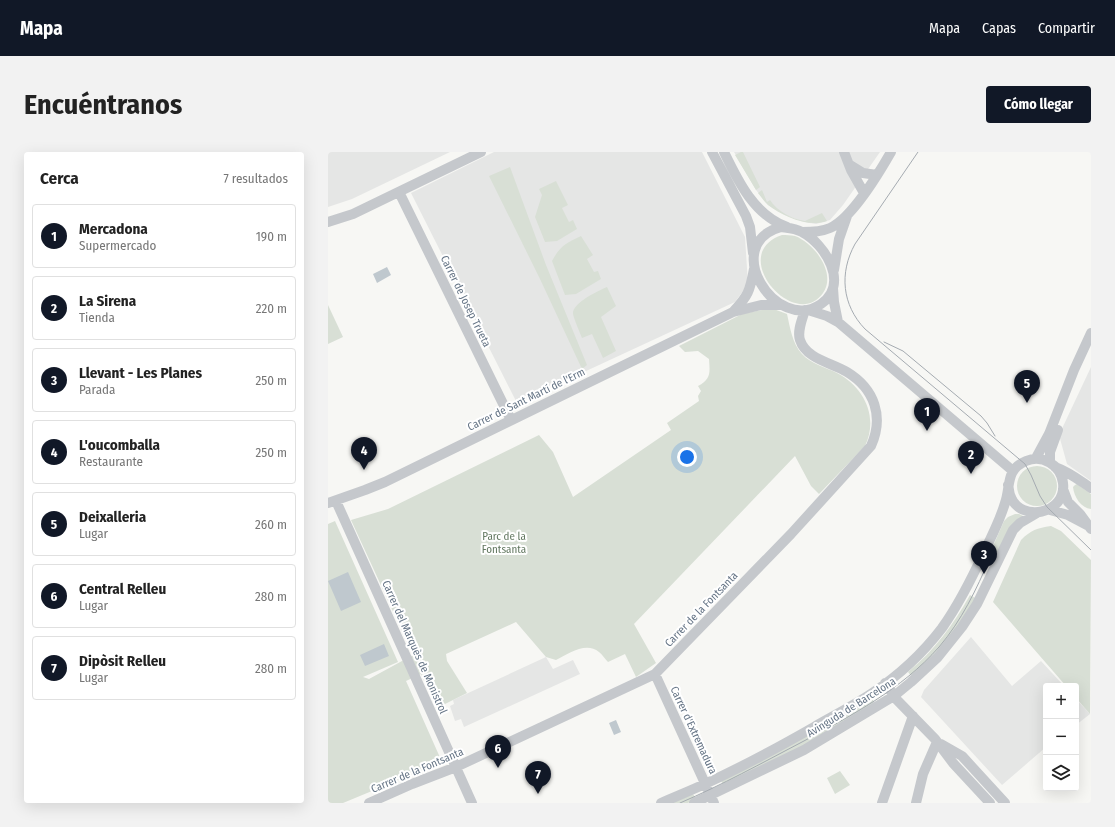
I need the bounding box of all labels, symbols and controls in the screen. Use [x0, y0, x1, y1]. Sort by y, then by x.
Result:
text: Mapa [20, 17, 63, 40]
text: Mapa [929, 20, 960, 37]
text: Capas [982, 20, 1016, 37]
text: Compartir [1038, 20, 1095, 37]
button: Cómo llegar [986, 86, 1091, 123]
text: Encuéntranos [24, 88, 182, 121]
text: Cerca [40, 168, 79, 189]
text: 7 resultados [223, 171, 288, 186]
text: Mercadona [79, 220, 148, 238]
text: 1 [51, 229, 57, 244]
text: 190 m [256, 229, 287, 244]
text: Supermercado [79, 238, 156, 253]
street label: Carrer de Josep Trueta [438, 253, 493, 349]
text: La Sirena [79, 292, 136, 310]
text: 2 [51, 301, 57, 316]
text: 220 m [256, 301, 287, 316]
text: Tienda [79, 310, 115, 325]
text: Llevant - Les Planes [79, 364, 202, 382]
street label: Carrer de Sant Martí de l'Erm [465, 365, 587, 434]
pin: 5 [1014, 370, 1040, 403]
text: 3 [51, 373, 57, 388]
text: 250 m [255, 373, 287, 388]
text: Parada [79, 382, 115, 397]
pin: 1 [914, 398, 940, 431]
text: L'oucomballa [79, 436, 160, 454]
pin: 4 [351, 437, 377, 470]
pin: 2 [958, 441, 984, 474]
text: 4 [51, 445, 57, 460]
text: 250 m [255, 445, 287, 460]
your location [677, 447, 697, 467]
text: Restaurante [79, 454, 143, 469]
text: Deixalleria [79, 508, 146, 526]
text: 5 [51, 517, 57, 532]
text: 260 m [255, 517, 287, 532]
text: Lugar [79, 526, 108, 541]
park label: Parc de la Fontsanta [482, 530, 526, 556]
pin: 3 [971, 541, 997, 574]
street label: Carrer de la Fontsanta [662, 569, 740, 650]
street label: Carrer del Marquès de Monistrol [379, 578, 450, 716]
text: Central Relleu [79, 580, 166, 598]
text: 6 [51, 589, 57, 604]
text: 280 m [255, 589, 287, 604]
text: Lugar [79, 598, 108, 613]
text: Dipòsit Relleu [79, 652, 166, 670]
text: 7 [51, 661, 57, 676]
text: 280 m [255, 661, 287, 676]
text: Lugar [79, 670, 108, 685]
street label: Avinguda de Barcelona [804, 675, 898, 740]
map controls [1043, 683, 1079, 791]
button: + [1043, 683, 1079, 719]
street label: Carrer d'Extremadura [668, 684, 720, 776]
button: − [1043, 719, 1079, 755]
pin: 6 [485, 735, 511, 768]
street label: Carrer de la Fontsanta [369, 745, 465, 796]
button: layers [1043, 755, 1079, 791]
pin: 7 [525, 761, 551, 794]

